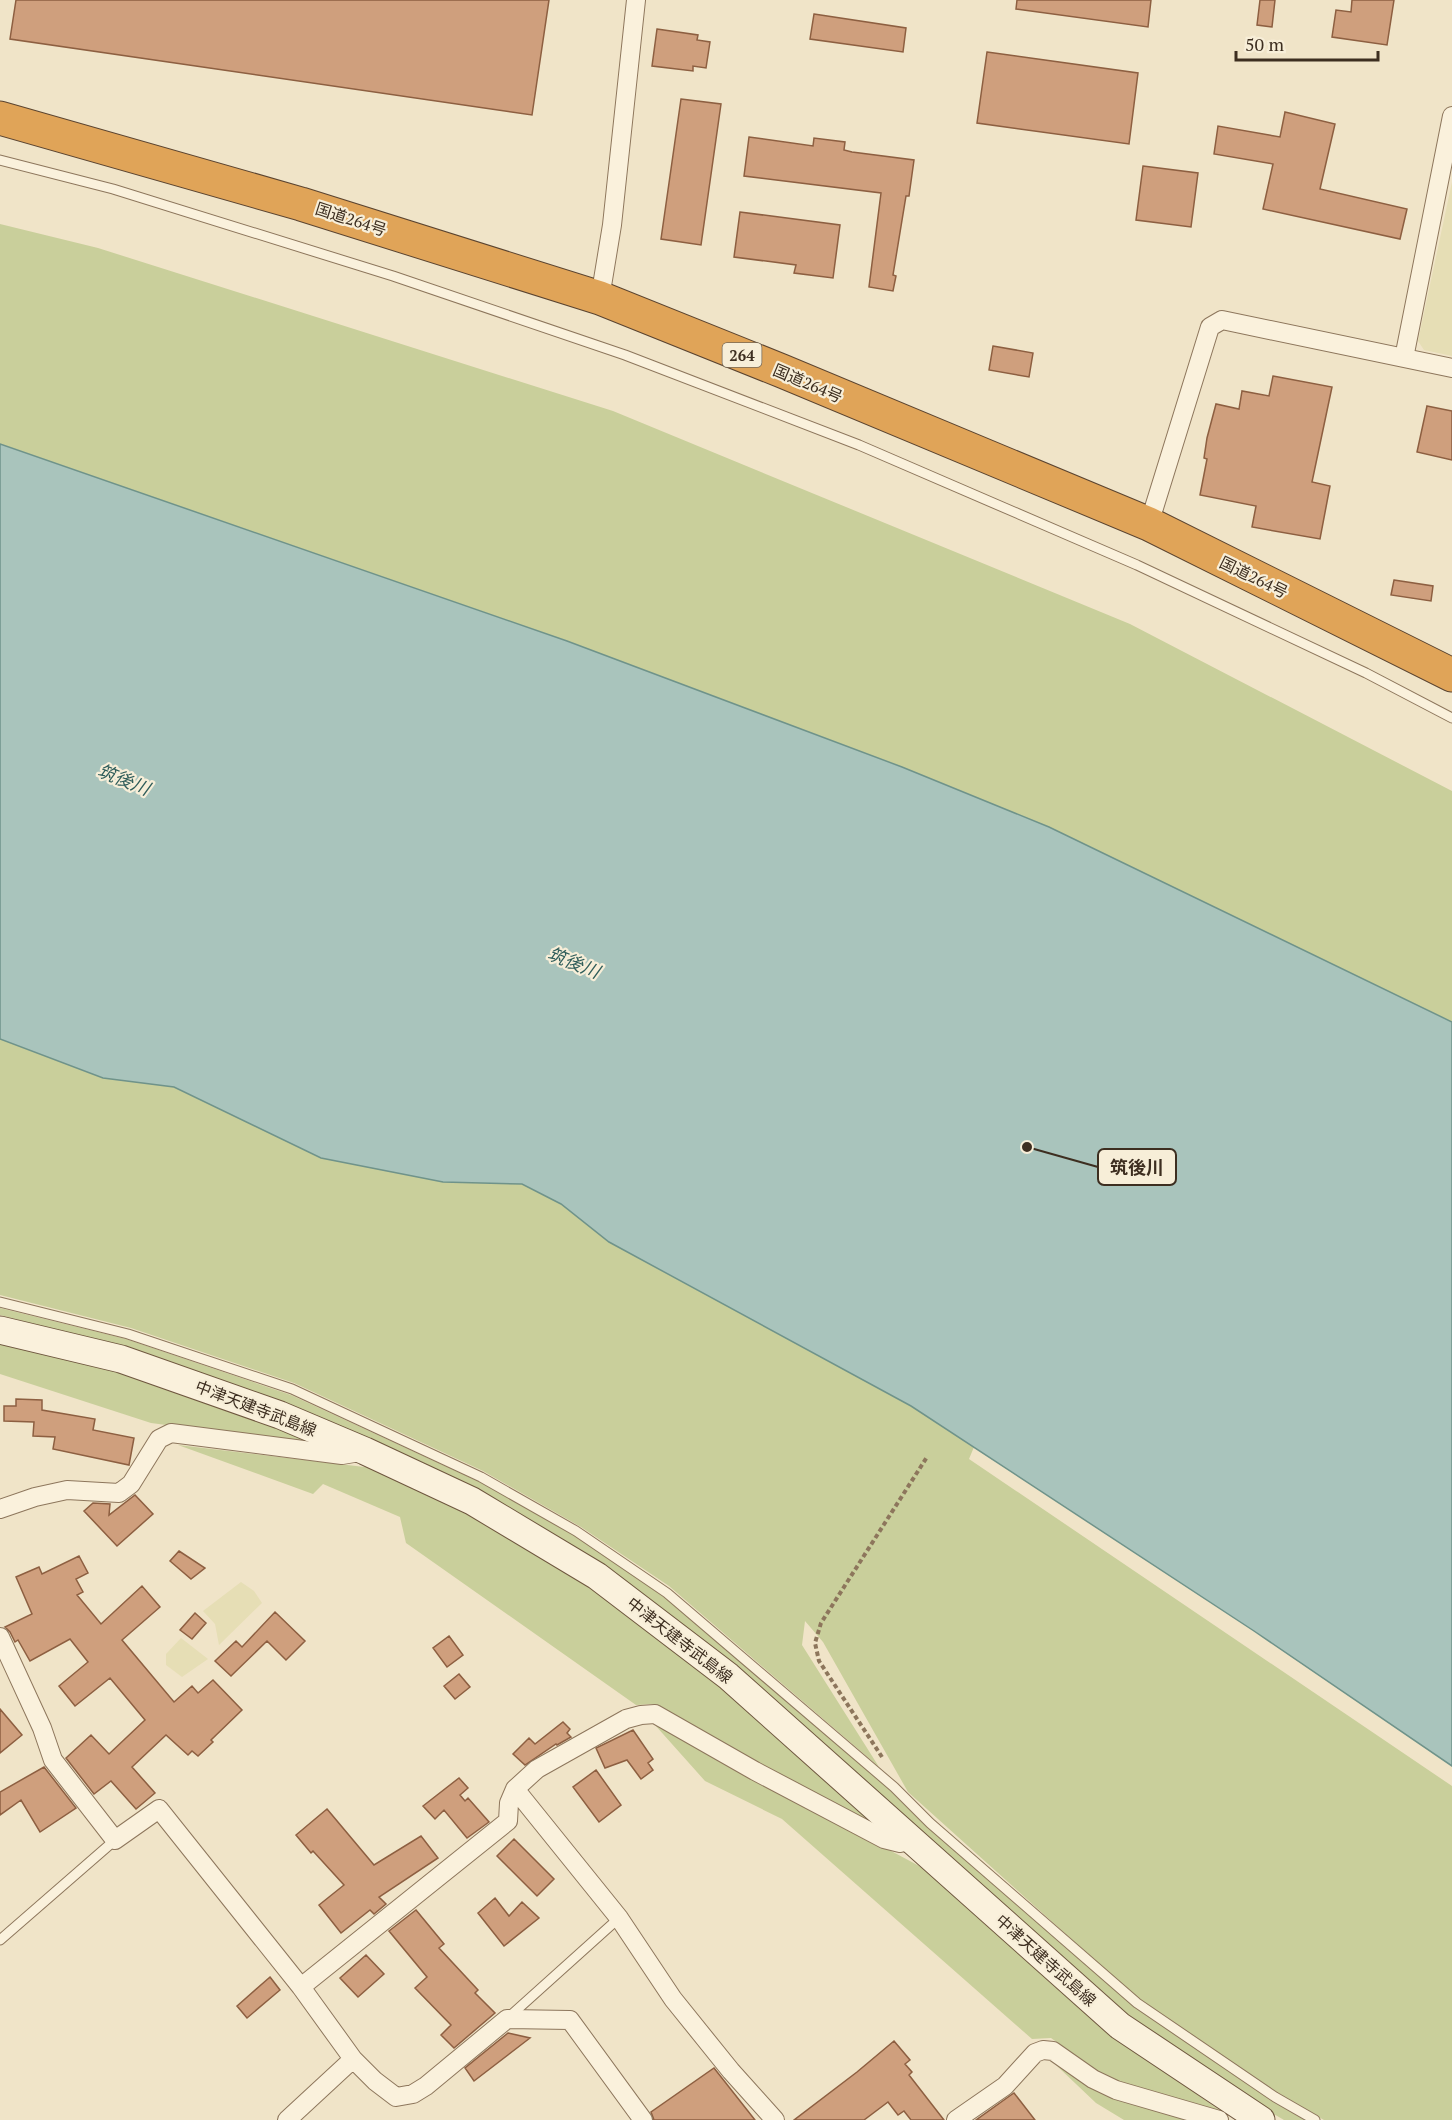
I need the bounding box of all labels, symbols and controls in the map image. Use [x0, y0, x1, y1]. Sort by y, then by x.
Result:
scale bar [1236, 24, 1378, 62]
text: 50 m [1245, 32, 1285, 56]
street label: 国道264号 [313, 197, 389, 241]
road number: 264 [722, 343, 762, 367]
street label: 国道264号 [770, 358, 846, 408]
street label: 国道264号 [1216, 551, 1292, 603]
water label: 筑後川 [94, 758, 155, 801]
water label: 筑後川 [544, 941, 605, 984]
callout: 筑後川 [1098, 1149, 1176, 1185]
text: 筑後川 [1110, 1155, 1164, 1179]
street label: 中津天建寺武島線 [192, 1375, 320, 1441]
street label: 中津天建寺武島線 [623, 1592, 737, 1688]
street label: 中津天建寺武島線 [991, 1909, 1101, 2011]

